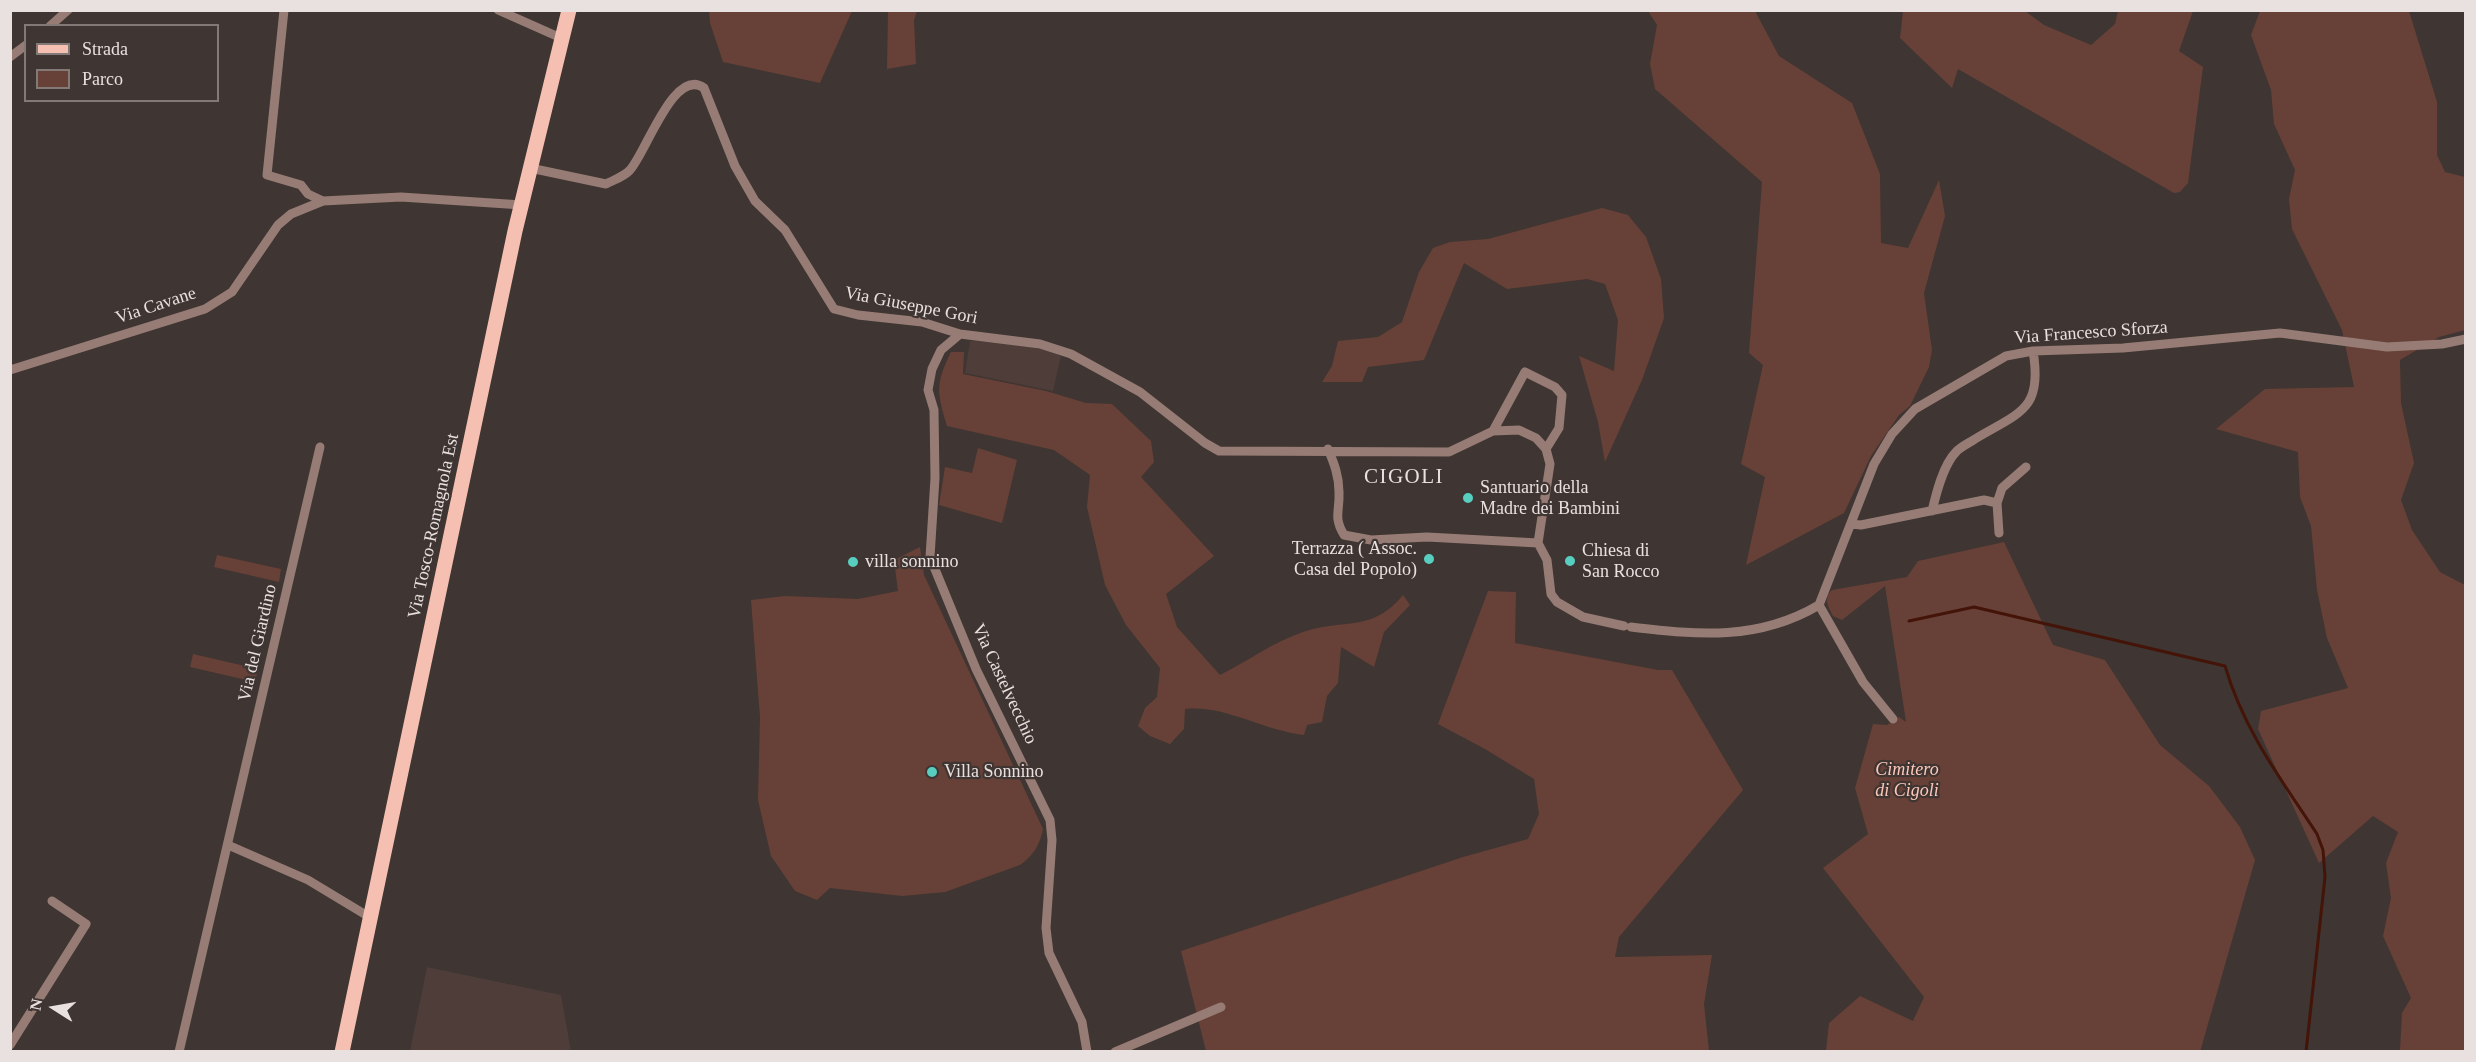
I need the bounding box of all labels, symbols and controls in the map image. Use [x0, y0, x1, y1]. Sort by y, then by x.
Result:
legend [24, 24, 219, 102]
text: Strada [82, 39, 128, 59]
text: Parco [82, 69, 123, 89]
street label: Via Cavane [113, 283, 199, 329]
street label: Via Giuseppe Gori [843, 283, 979, 329]
street label: Via Francesco Sforza [2014, 317, 2168, 349]
street label: Via Tosco-Romagnola Est [404, 432, 464, 620]
district label: CIGOLI [1364, 464, 1444, 490]
place label: Santuario della Madre dei Bambini [1480, 477, 1620, 520]
marker: Santuario della Madre dei Bambini [1461, 491, 1475, 505]
place label: Terrazza ( Assoc. Casa del Popolo) [1292, 538, 1417, 580]
place label: Chiesa di San Rocco [1582, 540, 1659, 582]
place label: villa sonnino [865, 551, 958, 573]
marker: Terrazza ( Assoc. Casa del Popolo) [1422, 552, 1436, 566]
marker: Chiesa di San Rocco [1563, 554, 1577, 568]
marker: villa sonnino [846, 555, 860, 569]
street label: Via del Giardino [234, 582, 282, 704]
street label: Via Castelvecchio [967, 620, 1041, 748]
park label: Cimitero di Cigoli [1875, 759, 1939, 802]
place label: Villa Sonnino [944, 761, 1043, 783]
marker: Villa Sonnino [925, 765, 939, 779]
north arrow [24, 978, 84, 1038]
text: N [26, 997, 45, 1012]

